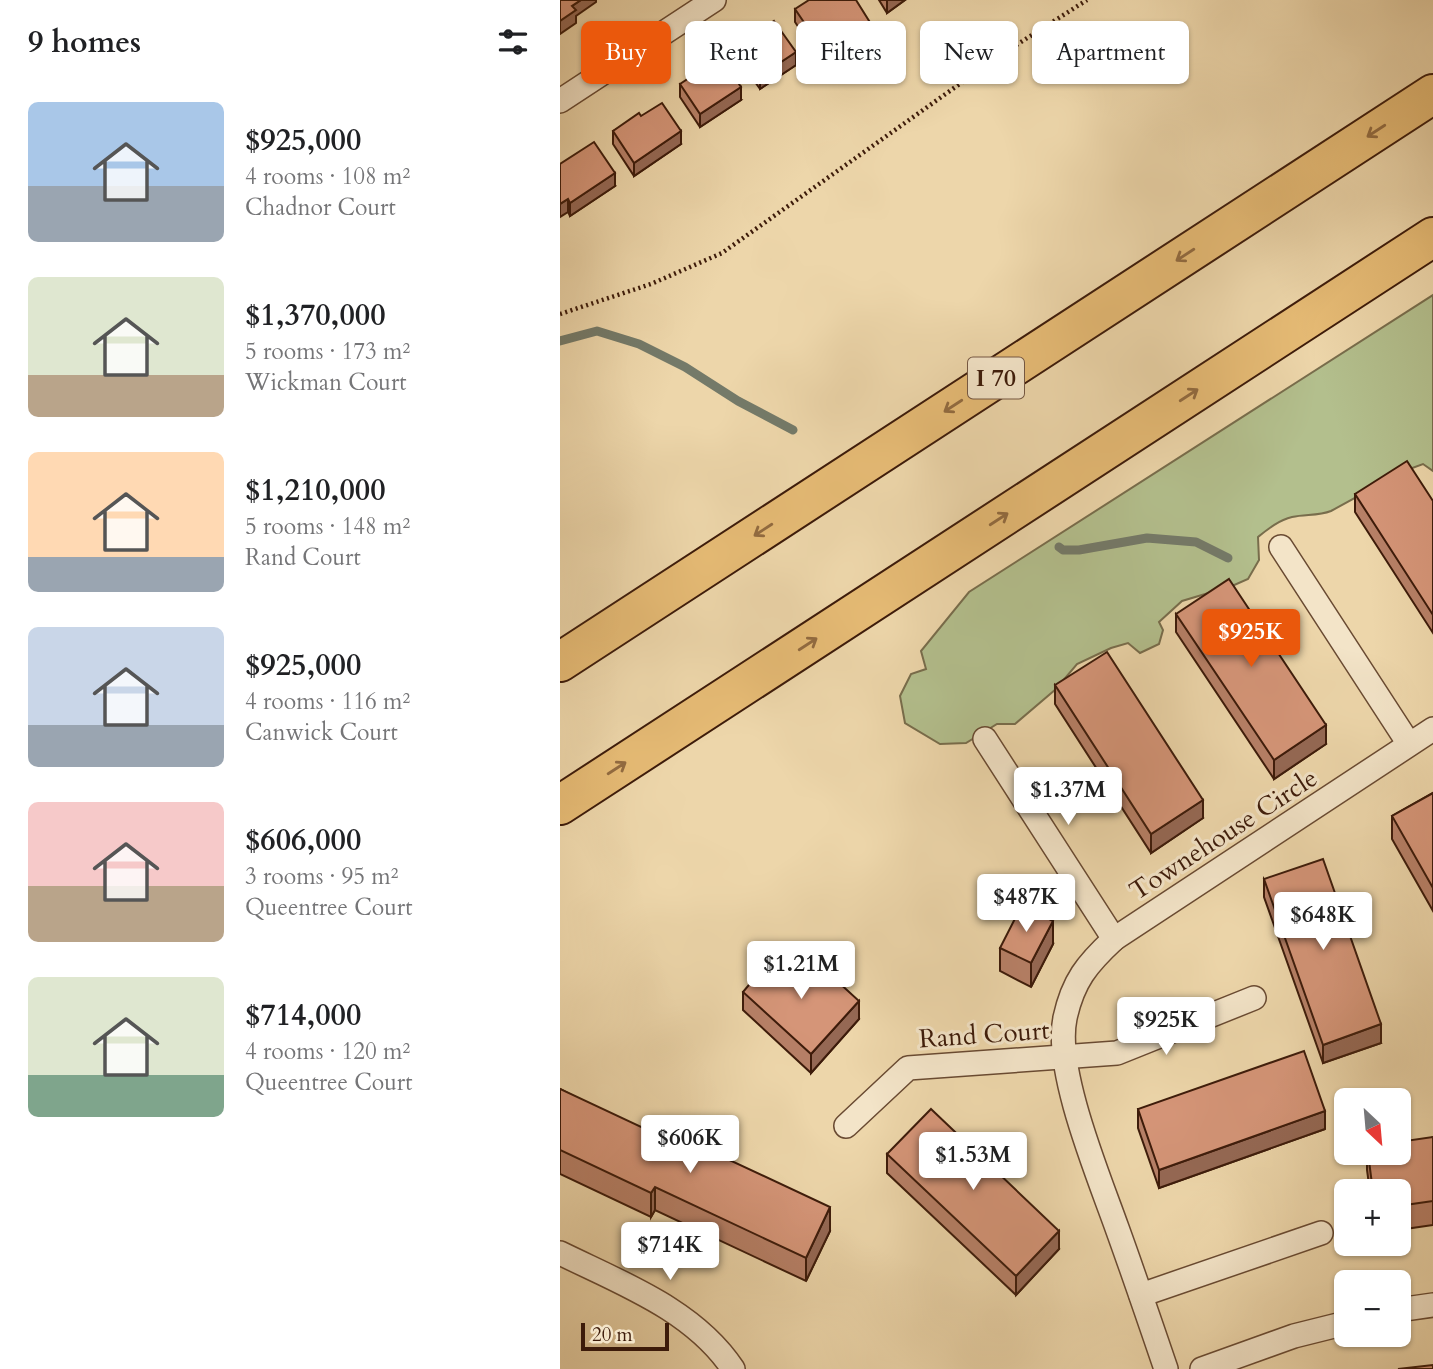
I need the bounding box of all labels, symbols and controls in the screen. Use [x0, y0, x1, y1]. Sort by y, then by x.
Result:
chip: Buy [581, 21, 671, 84]
chip: Rent [685, 21, 782, 84]
chip: Filters [796, 21, 906, 84]
chip: New [920, 21, 1018, 84]
chip: Apartment [1032, 21, 1189, 84]
text: 9 homes [28, 22, 141, 63]
icon: filters [494, 23, 532, 61]
text: $925,000 [245, 120, 361, 161]
one-way arrow [1367, 124, 1386, 138]
icon: home [84, 130, 168, 214]
text: 4 rooms · 108 m² [245, 161, 410, 192]
text: Chadnor Court [245, 192, 396, 223]
one-way arrow [1176, 248, 1195, 263]
text: $1,370,000 [245, 295, 386, 336]
icon: home [84, 305, 168, 389]
text: 5 rooms · 173 m² [245, 336, 410, 367]
road number: I 70 [968, 358, 1024, 398]
text: Wickman Court [245, 367, 407, 398]
one-way arrow [1179, 388, 1199, 402]
one-way arrow [944, 399, 964, 413]
text: $1,210,000 [245, 470, 386, 511]
icon: home [84, 480, 168, 564]
text: 5 rooms · 148 m² [245, 511, 410, 542]
one-way arrow [988, 512, 1008, 526]
one-way arrow [753, 523, 773, 537]
text: Rand Court [245, 542, 361, 573]
pin: $925K [1202, 610, 1300, 669]
text: $925K [1218, 616, 1284, 647]
one-way arrow [798, 636, 817, 651]
text: $925,000 [245, 645, 361, 686]
icon: home [84, 655, 168, 739]
text: 4 rooms · 116 m² [245, 686, 410, 717]
text: Canwick Court [245, 717, 398, 748]
one-way arrow [607, 760, 626, 775]
street label: Townehouse Circle [1122, 760, 1324, 908]
pin: $1.37M [1011, 768, 1125, 827]
text: $1.37M [1030, 774, 1106, 805]
text: $606,000 [245, 820, 361, 861]
icon: home [84, 830, 168, 914]
text: 3 rooms · 95 m² [245, 861, 398, 892]
pin: $487K [977, 874, 1075, 934]
text: $487K [993, 881, 1059, 912]
text: Queentree Court [245, 892, 412, 923]
pin: $648K [1274, 892, 1372, 952]
text: $648K [1290, 899, 1356, 930]
pin: $1.21M [744, 942, 858, 1001]
text: $1.21M [763, 948, 839, 979]
text: $714,000 [245, 995, 361, 1036]
pin: $925K [1117, 998, 1215, 1057]
text: $925K [1133, 1004, 1199, 1035]
icon: home [84, 1005, 168, 1089]
street label: Rand Court [918, 1012, 1050, 1057]
text: 4 rooms · 120 m² [245, 1036, 410, 1067]
text: Queentree Court [245, 1067, 412, 1098]
north arrow [1334, 1088, 1410, 1166]
map controls [1334, 1088, 1411, 1347]
pin: $606K [641, 1116, 739, 1175]
text: $606K [657, 1122, 723, 1153]
pin: $1.53M [916, 1132, 1030, 1192]
text: $1.53M [935, 1139, 1011, 1170]
button: + [1334, 1179, 1411, 1256]
pin: $714K [621, 1222, 719, 1282]
text: $714K [637, 1229, 703, 1260]
button: − [1334, 1270, 1411, 1347]
scale bar [581, 1320, 668, 1352]
text: 20 m [592, 1322, 633, 1348]

